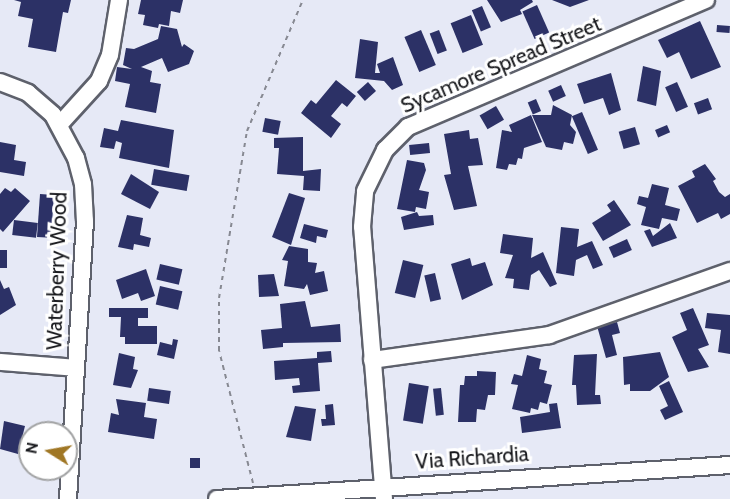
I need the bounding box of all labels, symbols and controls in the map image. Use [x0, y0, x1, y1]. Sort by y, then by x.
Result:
street label: Sycamore Spread Street [397, 11, 605, 119]
street label: Waterberry Wood [42, 192, 72, 350]
north arrow [18, 421, 78, 481]
text: N [21, 440, 42, 455]
street label: Via Richardia [415, 441, 529, 475]

